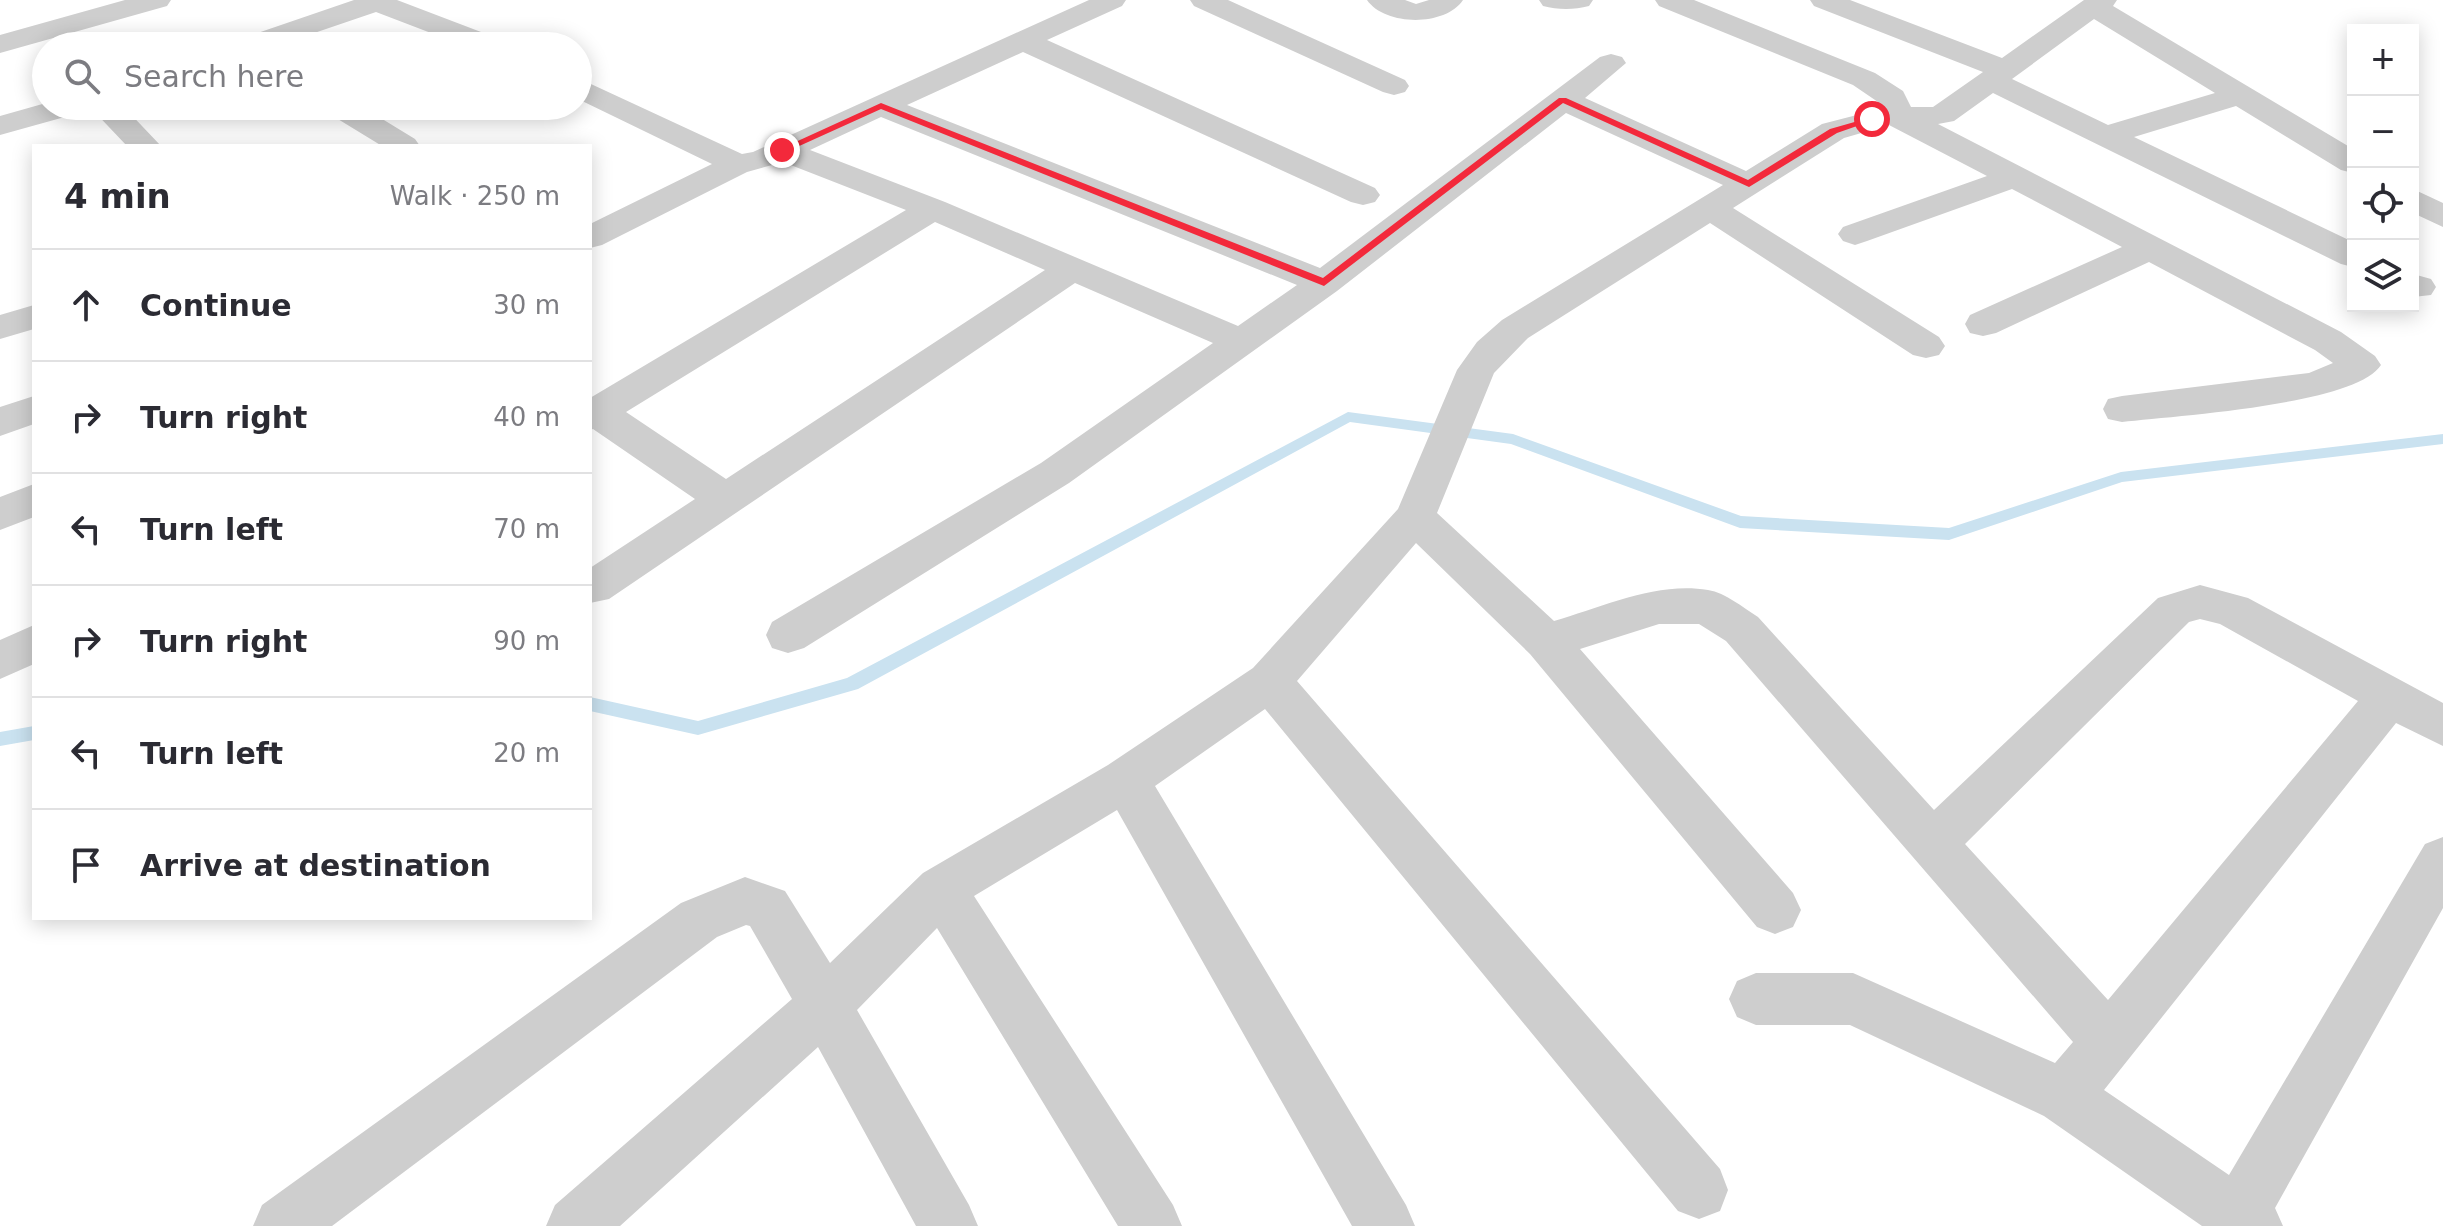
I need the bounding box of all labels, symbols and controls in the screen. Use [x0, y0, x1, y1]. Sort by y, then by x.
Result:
map controls [2347, 24, 2419, 312]
button: + [2347, 24, 2419, 96]
search box [32, 32, 592, 120]
icon: search [60, 54, 104, 98]
text: Search here [124, 59, 304, 94]
button: − [2347, 96, 2419, 168]
route start [1854, 101, 1890, 137]
route end [764, 132, 800, 168]
button: locate [2347, 168, 2419, 240]
text: 4 min [64, 176, 171, 216]
text: Walk · 250 m [390, 181, 560, 211]
button: layers [2347, 240, 2419, 312]
icon: ahead [64, 283, 108, 327]
text: Continue [140, 288, 292, 323]
text: 30 m [493, 290, 560, 320]
icon: right [64, 395, 108, 439]
text: Turn right [140, 400, 307, 435]
text: 40 m [493, 402, 560, 432]
icon: left [64, 507, 108, 551]
text: Turn left [140, 512, 283, 547]
text: 70 m [493, 514, 560, 544]
icon: right [64, 619, 108, 663]
text: Turn right [140, 624, 307, 659]
text: 90 m [493, 626, 560, 656]
icon: left [64, 731, 108, 775]
text: Turn left [140, 736, 283, 771]
text: 20 m [493, 738, 560, 768]
icon: arrive [64, 843, 108, 887]
text: Arrive at destination [140, 848, 491, 883]

